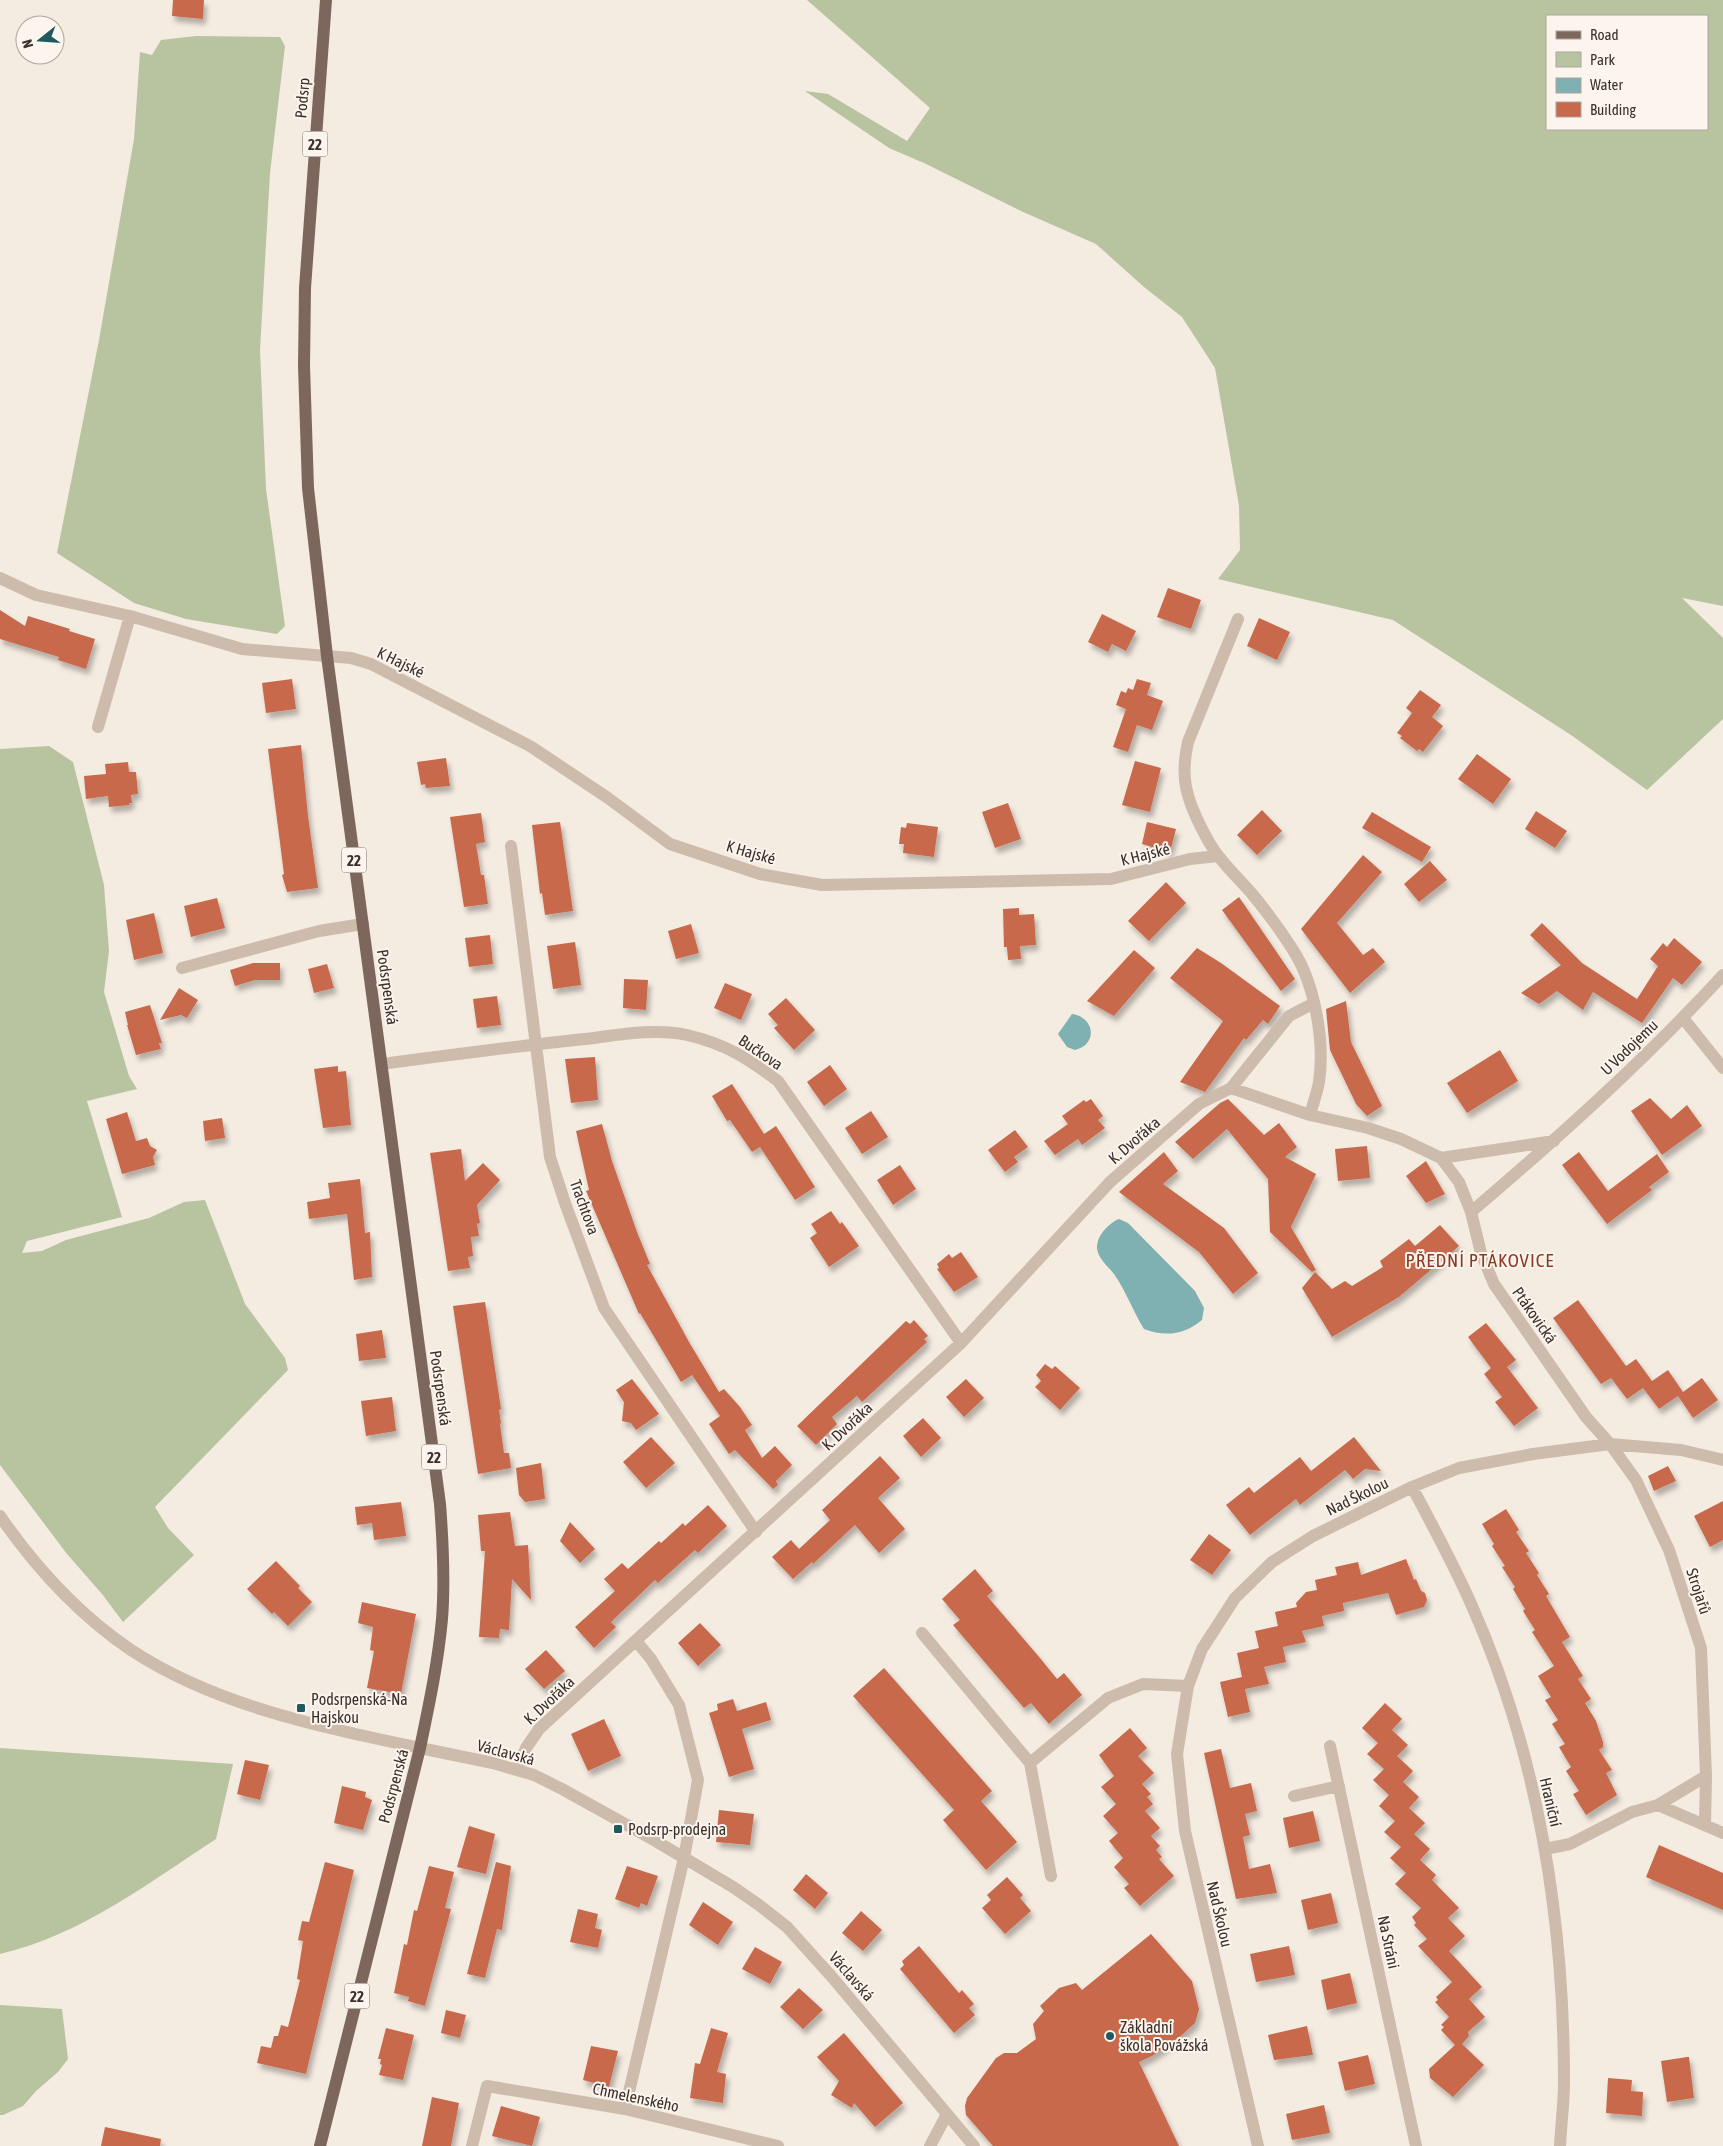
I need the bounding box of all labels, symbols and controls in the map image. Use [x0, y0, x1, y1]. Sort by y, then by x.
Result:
north arrow [15, 15, 65, 65]
legend [1546, 15, 1708, 130]
text: Road [1590, 26, 1619, 43]
text: N [19, 38, 36, 50]
text: Park [1590, 51, 1615, 68]
text: Water [1590, 76, 1623, 93]
street label: Podsrp [291, 77, 314, 119]
text: Building [1590, 101, 1636, 118]
road number: 22 [302, 132, 328, 156]
street label: K Hajské [374, 643, 427, 682]
street label: K Hajské [724, 836, 778, 869]
street label: K Hajské [1119, 839, 1172, 870]
road number: 22 [342, 848, 366, 872]
street label: Podsrpenská [373, 948, 402, 1026]
street label: U Vodojemu [1597, 1016, 1662, 1079]
street label: Bučkova [736, 1031, 786, 1073]
street label: K. Dvořáka [1105, 1113, 1163, 1167]
street label: Trachtova [567, 1177, 603, 1237]
district label: PŘEDNÍ PTÁKOVICE [1406, 1249, 1554, 1271]
street label: Ptákovická [1509, 1283, 1561, 1347]
street label: Podsrpenská [426, 1349, 455, 1427]
street label: K. Dvořáka [818, 1398, 876, 1454]
road number: 22 [422, 1444, 446, 1470]
street label: Nad Školou [1323, 1473, 1391, 1519]
street label: Strojařů [1682, 1566, 1715, 1617]
street label: K. Dvořáka [520, 1672, 578, 1728]
place label: Podsrpenská-Na Hajskou [311, 1690, 408, 1727]
marker: Podsrpenská-Na Hajskou [295, 1702, 307, 1714]
street label: Václavská [475, 1736, 537, 1768]
street label: Podsrpenská [374, 1747, 412, 1825]
street label: Hraniční [1537, 1776, 1565, 1829]
place label: Podsrp-prodejna [628, 1820, 726, 1839]
marker: Podsrp-prodejna [612, 1823, 624, 1835]
street label: Nad Školou [1204, 1879, 1236, 1949]
street label: Na Stráni [1375, 1914, 1403, 1970]
street label: Václavská [826, 1948, 878, 2004]
road number: 22 [344, 1984, 370, 2008]
place label: Základní škola Povážská [1120, 2018, 1209, 2054]
marker: Základní škola Povážská [1104, 2030, 1116, 2042]
street label: Chmelenského [591, 2079, 681, 2115]

